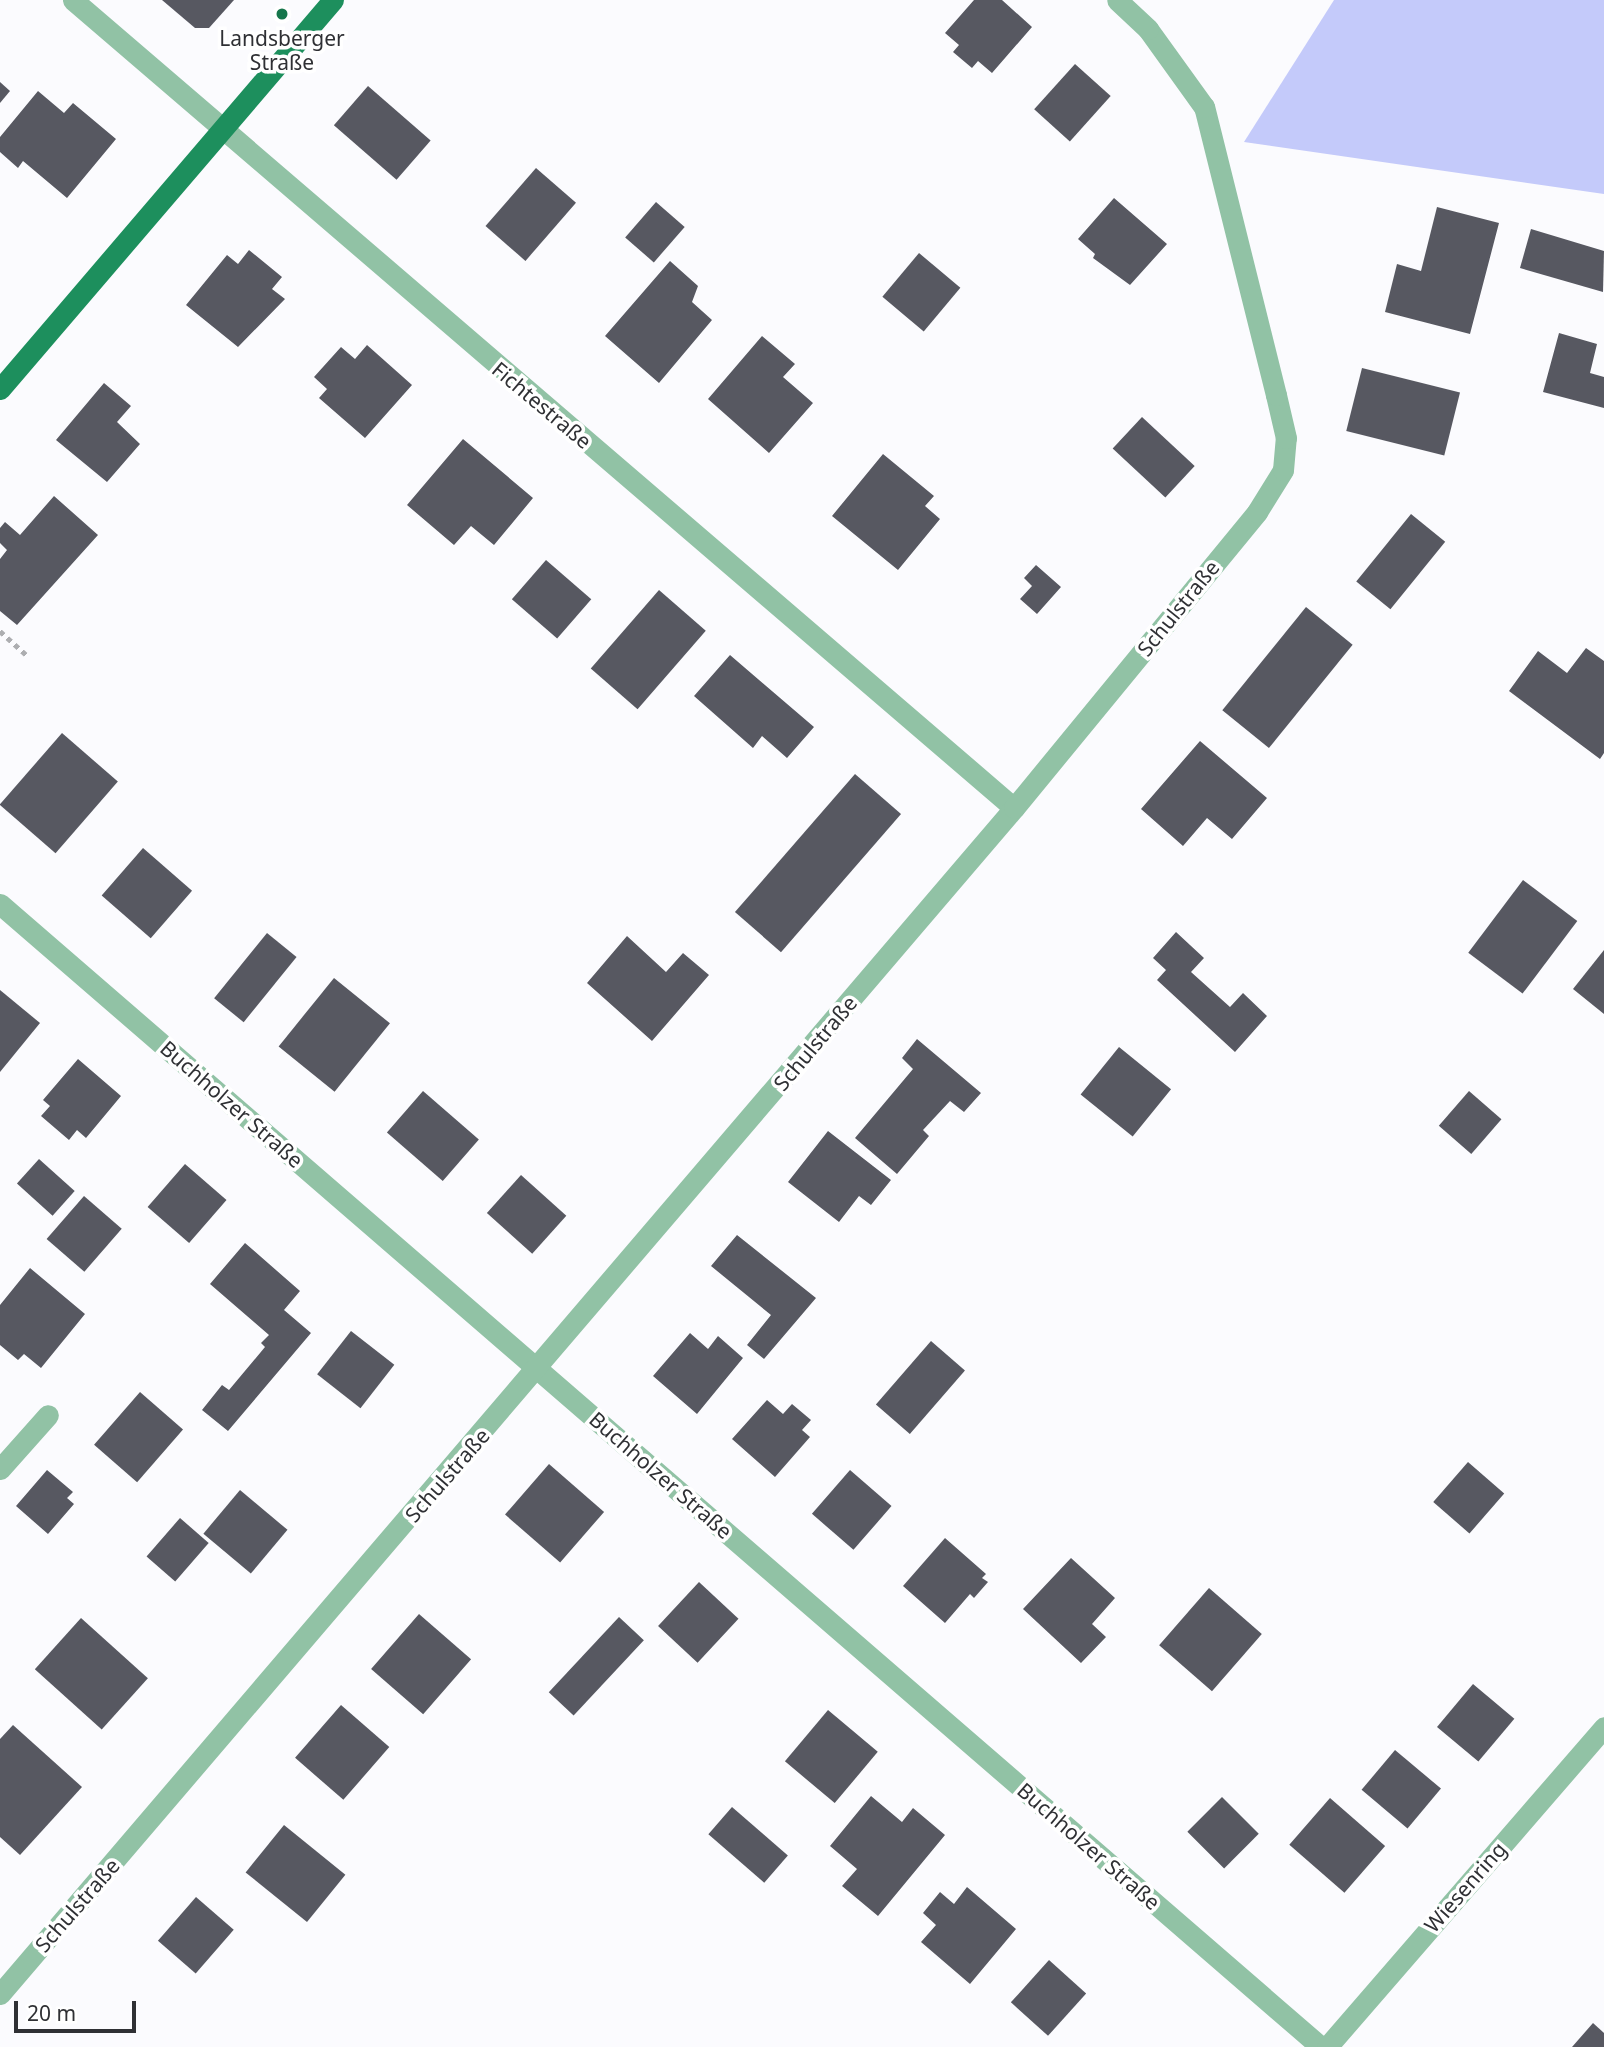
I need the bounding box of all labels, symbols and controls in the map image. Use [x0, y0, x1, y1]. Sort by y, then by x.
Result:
marker: Landsberger Straße [274, 6, 290, 22]
place label: Landsberger Straße [219, 25, 345, 75]
street label: Fichtestraße [487, 356, 597, 454]
street label: Schulstraße [1132, 555, 1224, 661]
street label: Schulstraße [768, 991, 862, 1095]
street label: Buchholzer Straße [155, 1035, 309, 1173]
street label: Buchholzer Straße [584, 1406, 738, 1544]
street label: Schulstraße [400, 1423, 494, 1527]
street label: Buchholzer Straße [1012, 1777, 1166, 1915]
street label: Wiesenring [1419, 1837, 1511, 1937]
street label: Schulstraße [30, 1853, 124, 1957]
scale bar [18, 1988, 140, 2032]
text: 20 m [27, 1999, 76, 2027]

